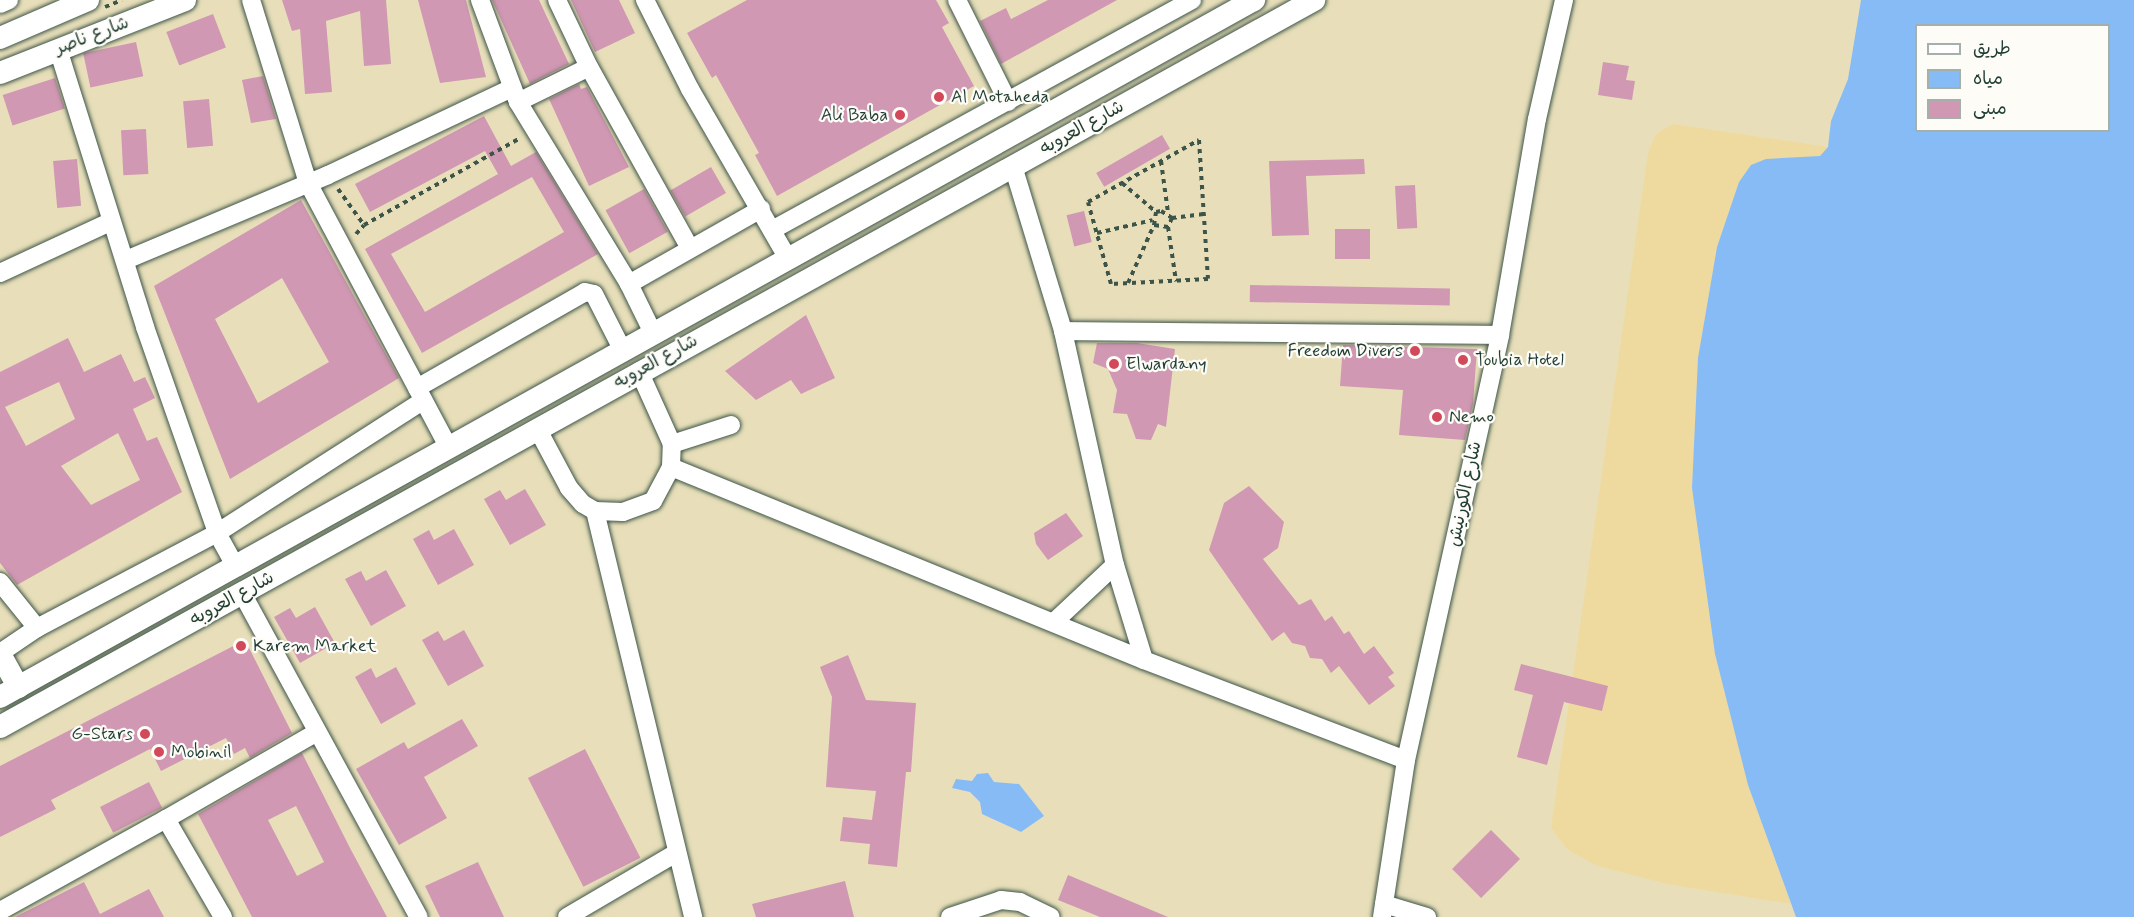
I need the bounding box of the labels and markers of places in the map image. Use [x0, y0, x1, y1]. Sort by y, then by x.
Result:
place label: Al Motaheda [951, 86, 1043, 108]
marker: Al Motaheda [932, 90, 946, 104]
place label: Ali Baba [821, 104, 888, 126]
marker: Ali Baba [893, 108, 907, 122]
place label: Freedom Divers [1285, 340, 1403, 362]
marker: Freedom Divers [1408, 344, 1422, 358]
place label: Toubia Hotel [1475, 349, 1564, 371]
place label: Elwardany [1126, 353, 1207, 375]
marker: Toubia Hotel [1456, 353, 1470, 367]
marker: Elwardany [1107, 357, 1121, 371]
place label: Nemo [1449, 406, 1494, 428]
marker: Nemo [1430, 410, 1444, 424]
place label: Karem Market [253, 635, 375, 657]
marker: Karem Market [234, 639, 248, 653]
place label: G-Stars [71, 723, 133, 745]
marker: G-Stars [138, 727, 152, 741]
place label: Mobinil [171, 741, 232, 763]
marker: Mobinil [152, 745, 166, 759]

